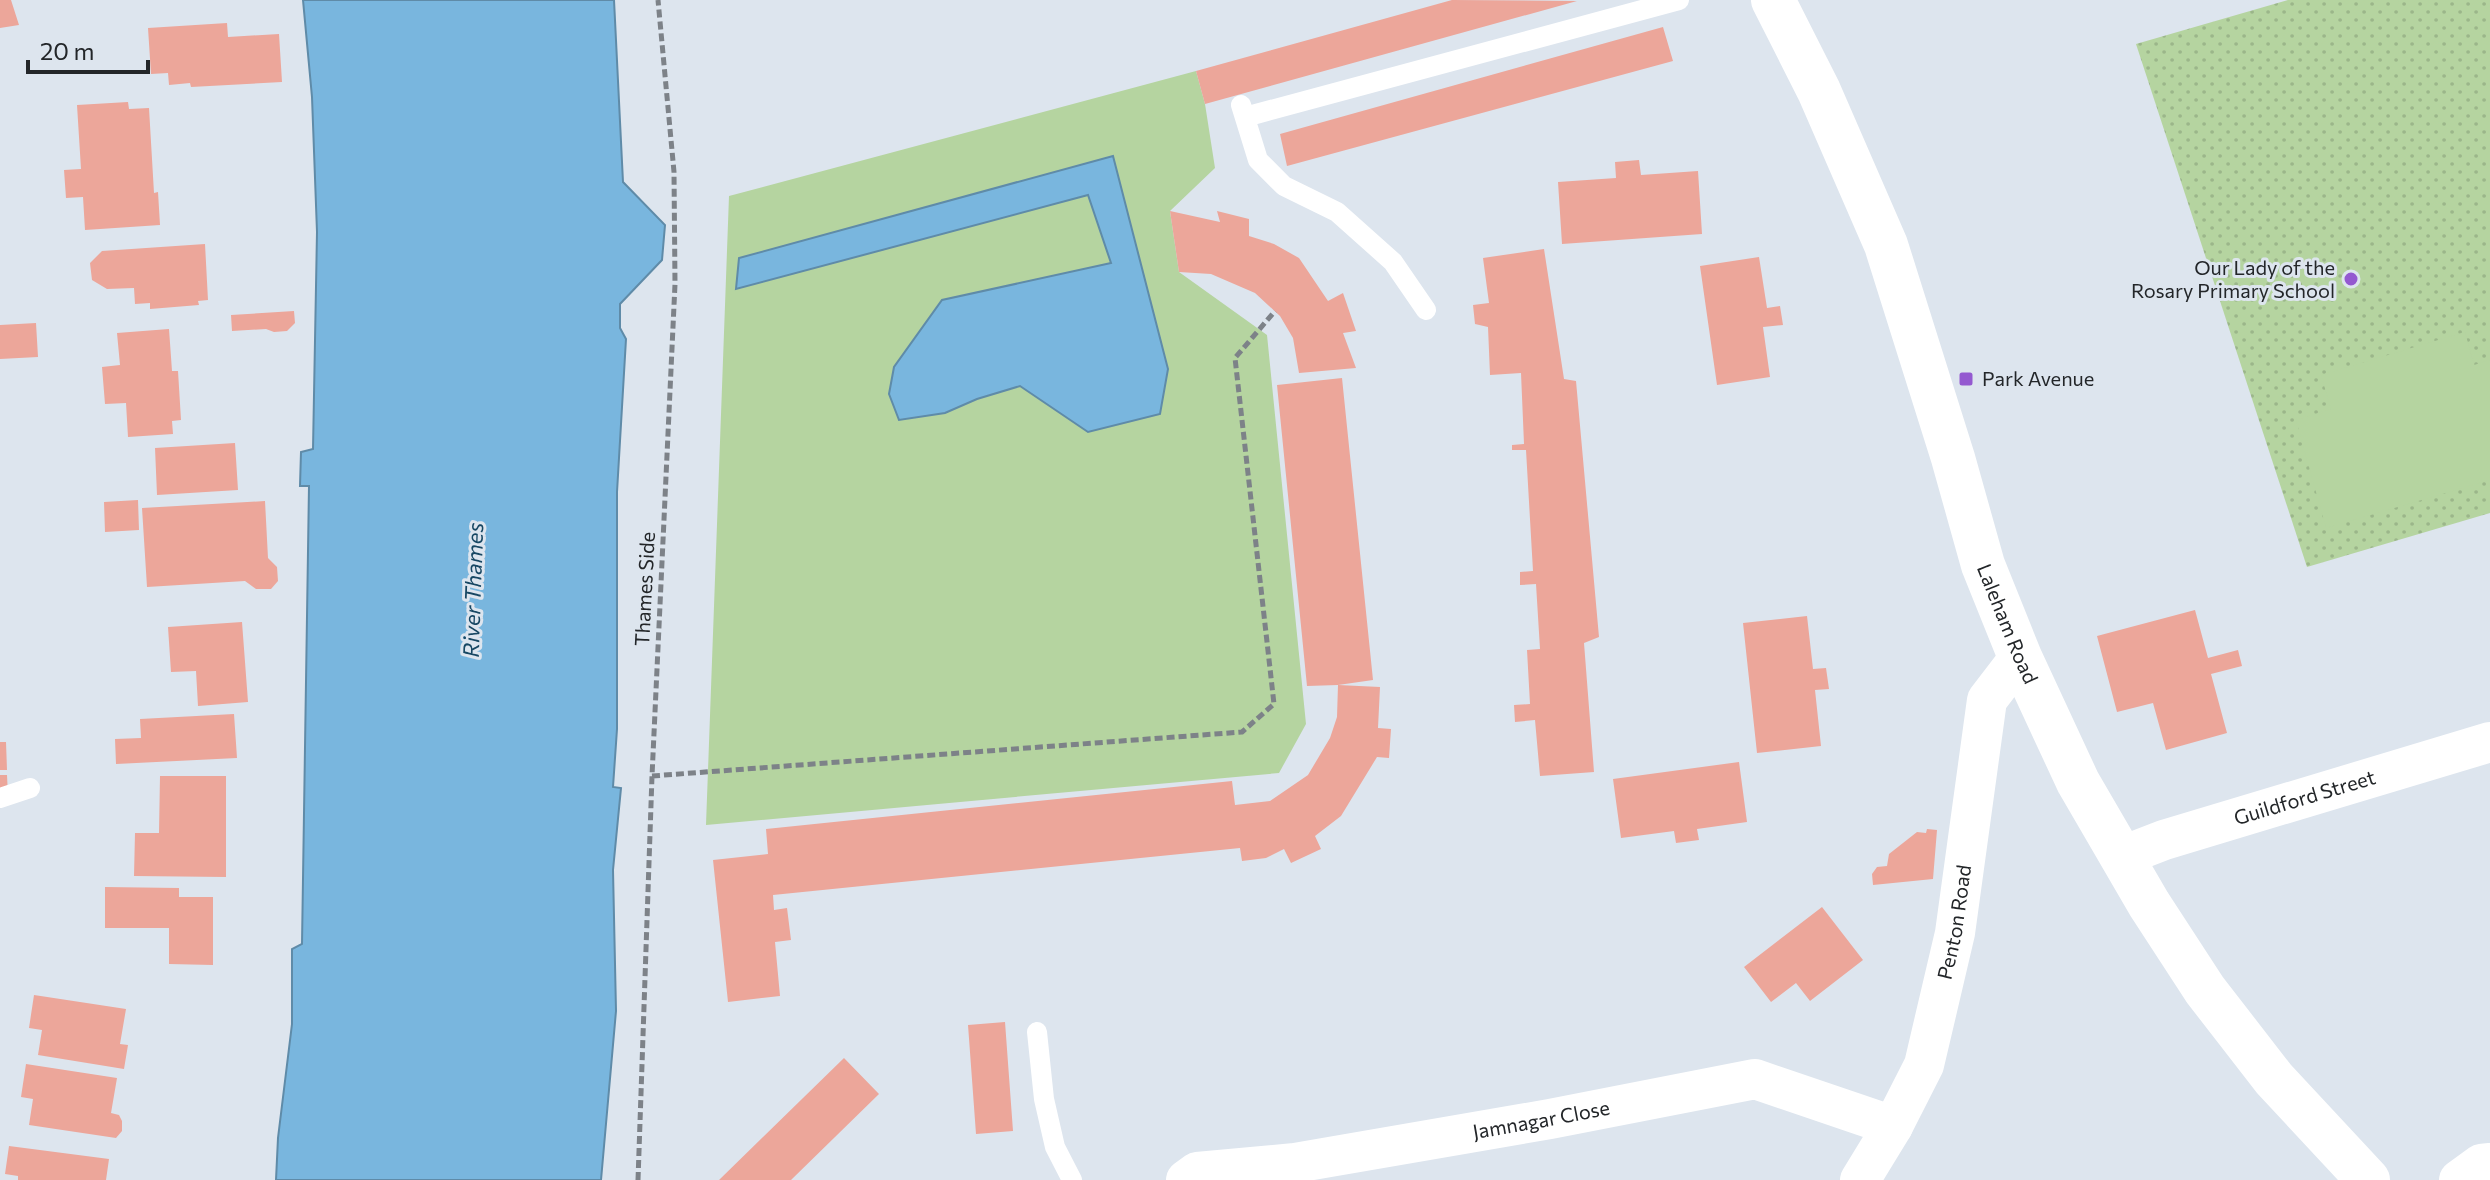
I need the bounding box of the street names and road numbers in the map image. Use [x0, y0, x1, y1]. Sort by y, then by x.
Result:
street label: Thames Side [629, 531, 659, 647]
street label: Laleham Road [1973, 560, 2044, 687]
street label: Guildford Street [2231, 764, 2378, 829]
street label: Penton Road [1931, 863, 1975, 982]
street label: Jamnagar Close [1471, 1095, 1612, 1143]

